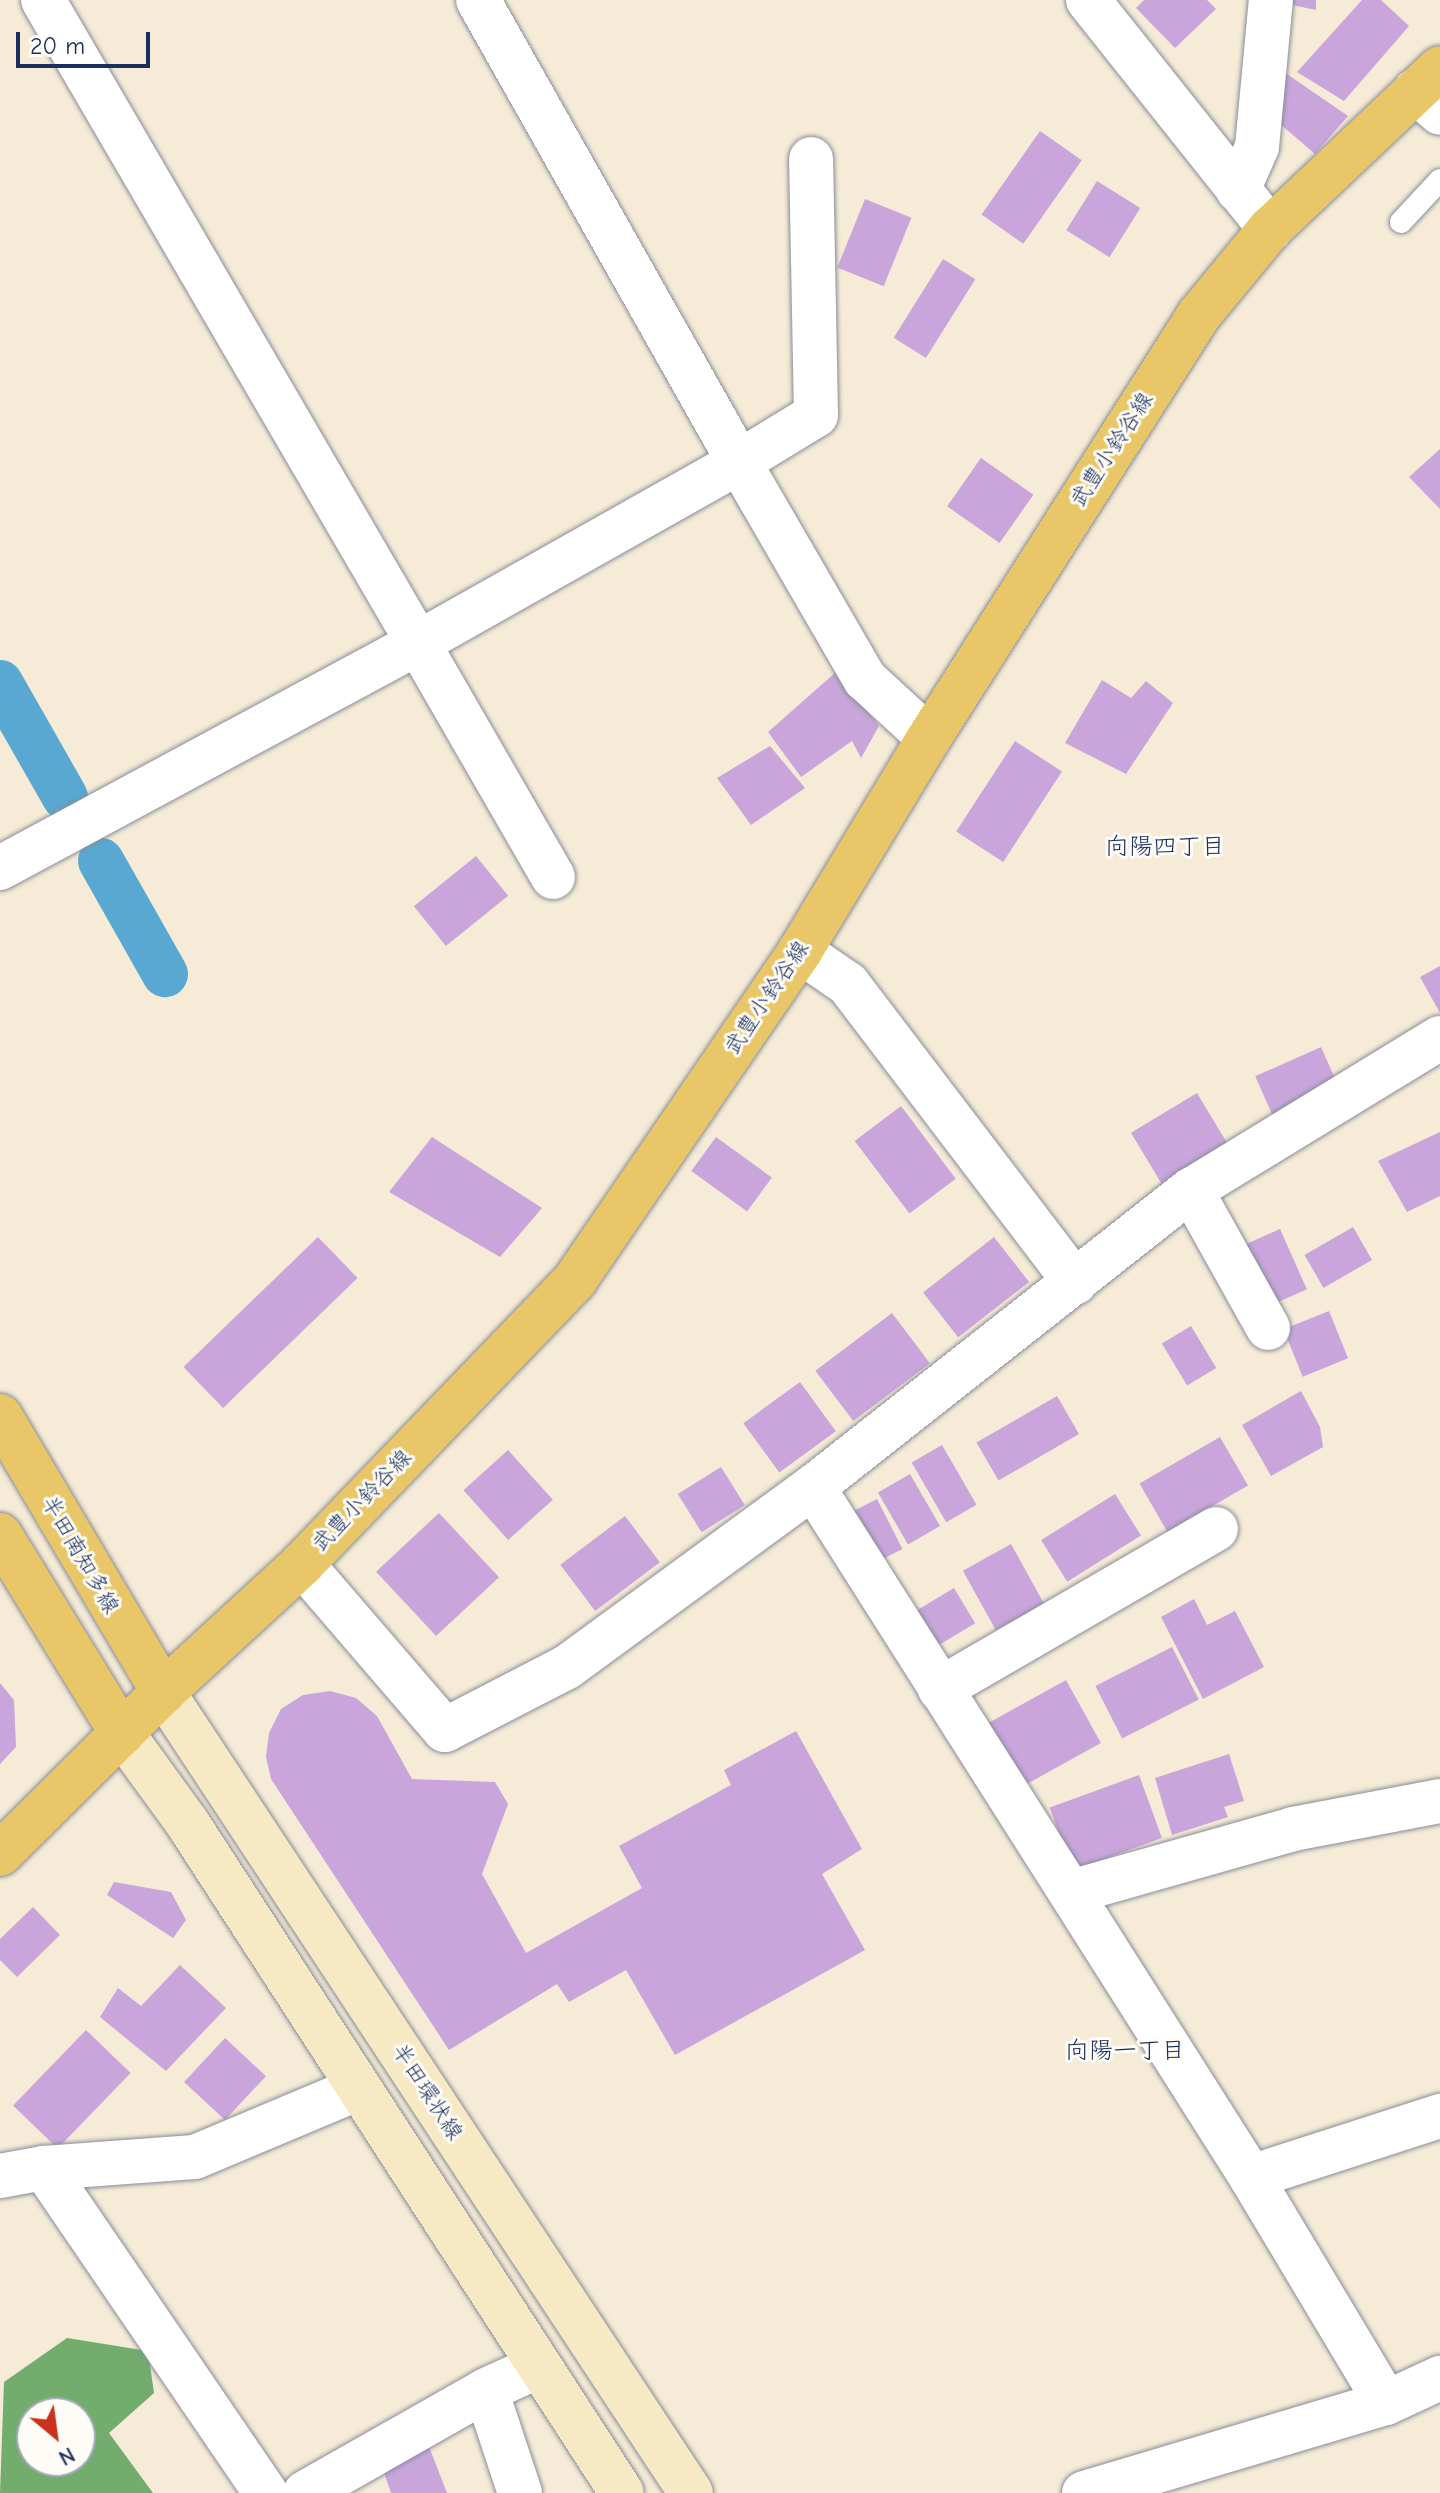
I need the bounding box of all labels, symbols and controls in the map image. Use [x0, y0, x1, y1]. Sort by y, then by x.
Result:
scale bar [20, 16, 154, 66]
text: 20 m [30, 32, 85, 60]
street label: 武豊小鈴谷線 [1065, 387, 1159, 513]
district label: 向陽四丁目 [1105, 833, 1225, 861]
street label: 武豊小鈴谷線 [719, 936, 815, 1060]
street label: 武豊小鈴谷線 [307, 1444, 417, 1558]
street label: 半田南知多線 [36, 1491, 124, 1619]
district label: 向陽一丁目 [1065, 2037, 1185, 2065]
street label: 半田環状線 [386, 2039, 468, 2145]
north arrow [16, 2397, 96, 2477]
text: N [54, 2441, 79, 2471]

